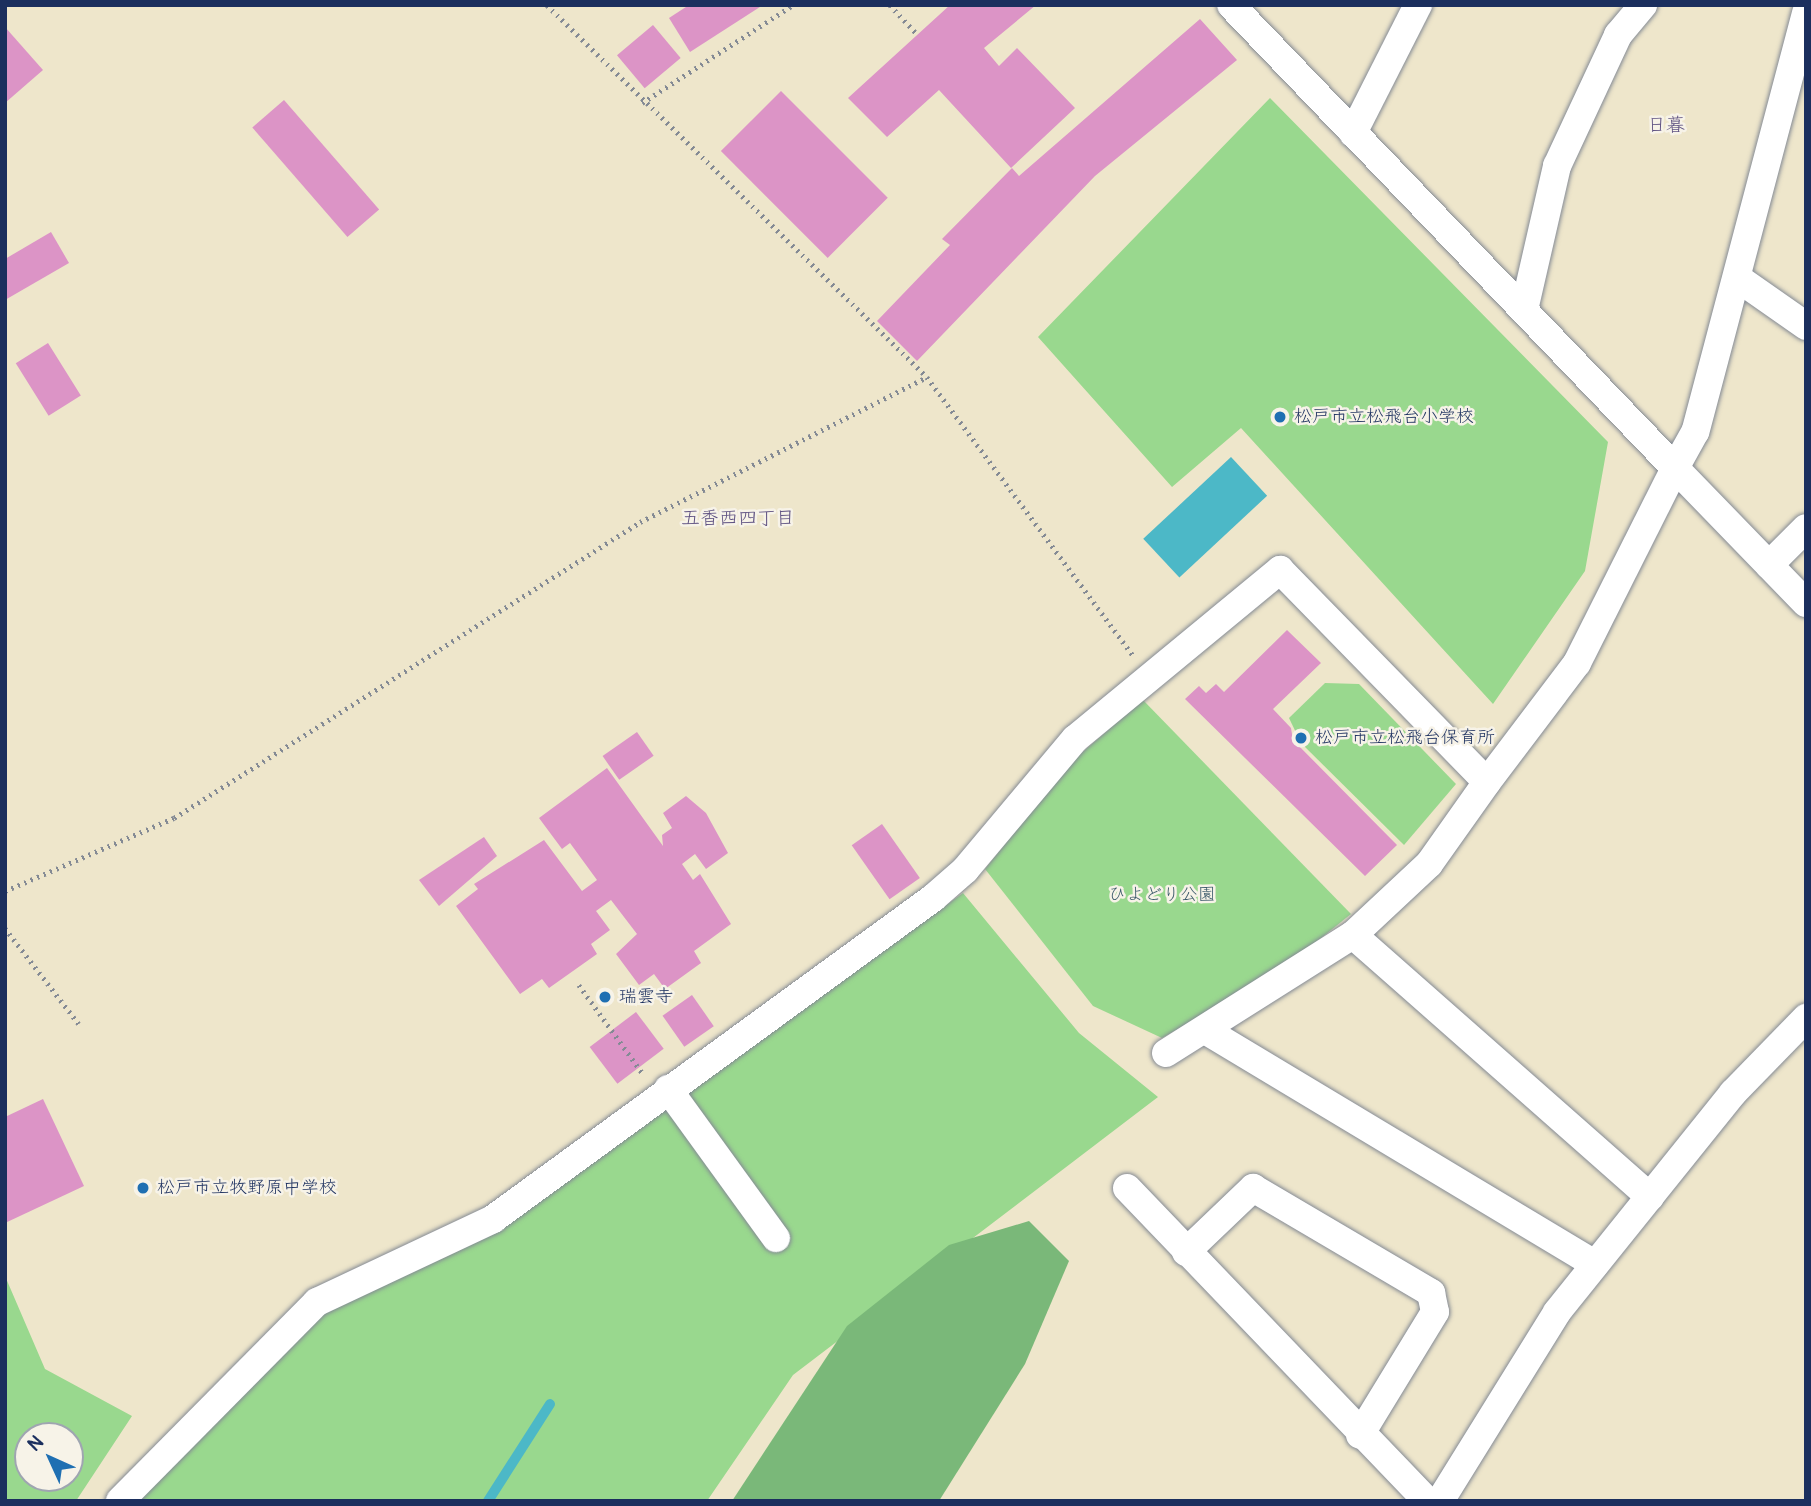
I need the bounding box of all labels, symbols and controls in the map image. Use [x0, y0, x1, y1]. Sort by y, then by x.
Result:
district label: 日暮 [1647, 115, 1685, 137]
place label: 松戸市立松飛台小学校 [1294, 406, 1474, 428]
marker: 松戸市立松飛台小学校 [1272, 409, 1288, 425]
district label: 五香西四丁目 [681, 508, 795, 530]
place label: 松戸市立松飛台保育所 [1315, 727, 1495, 749]
marker: 松戸市立松飛台保育所 [1293, 730, 1309, 746]
park label: ひよどり公園 [1108, 884, 1216, 906]
place label: 瑞雲寺 [619, 986, 673, 1008]
marker: 瑞雲寺 [597, 989, 613, 1005]
place label: 松戸市立牧野原中学校 [157, 1177, 337, 1199]
marker: 松戸市立牧野原中学校 [135, 1180, 151, 1196]
north arrow [14, 1422, 84, 1492]
text: N [23, 1431, 49, 1457]

